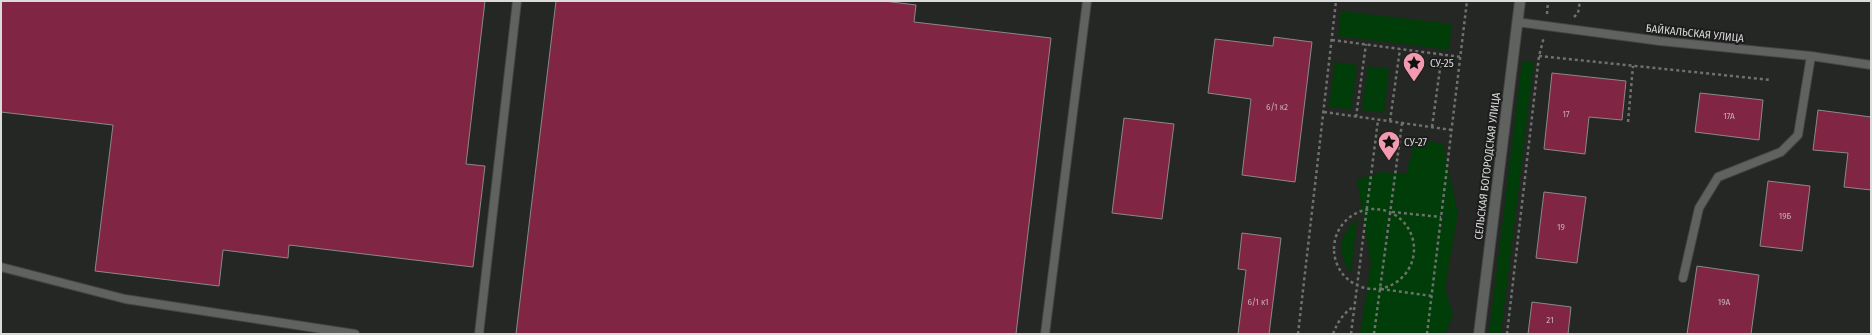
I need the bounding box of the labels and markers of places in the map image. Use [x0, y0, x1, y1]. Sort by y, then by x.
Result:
place icon: СУ-25 [1401, 50, 1427, 83]
place label: СУ-25 [1430, 57, 1454, 70]
place icon: СУ-27 [1376, 129, 1402, 162]
place label: СУ-27 [1404, 136, 1428, 149]

